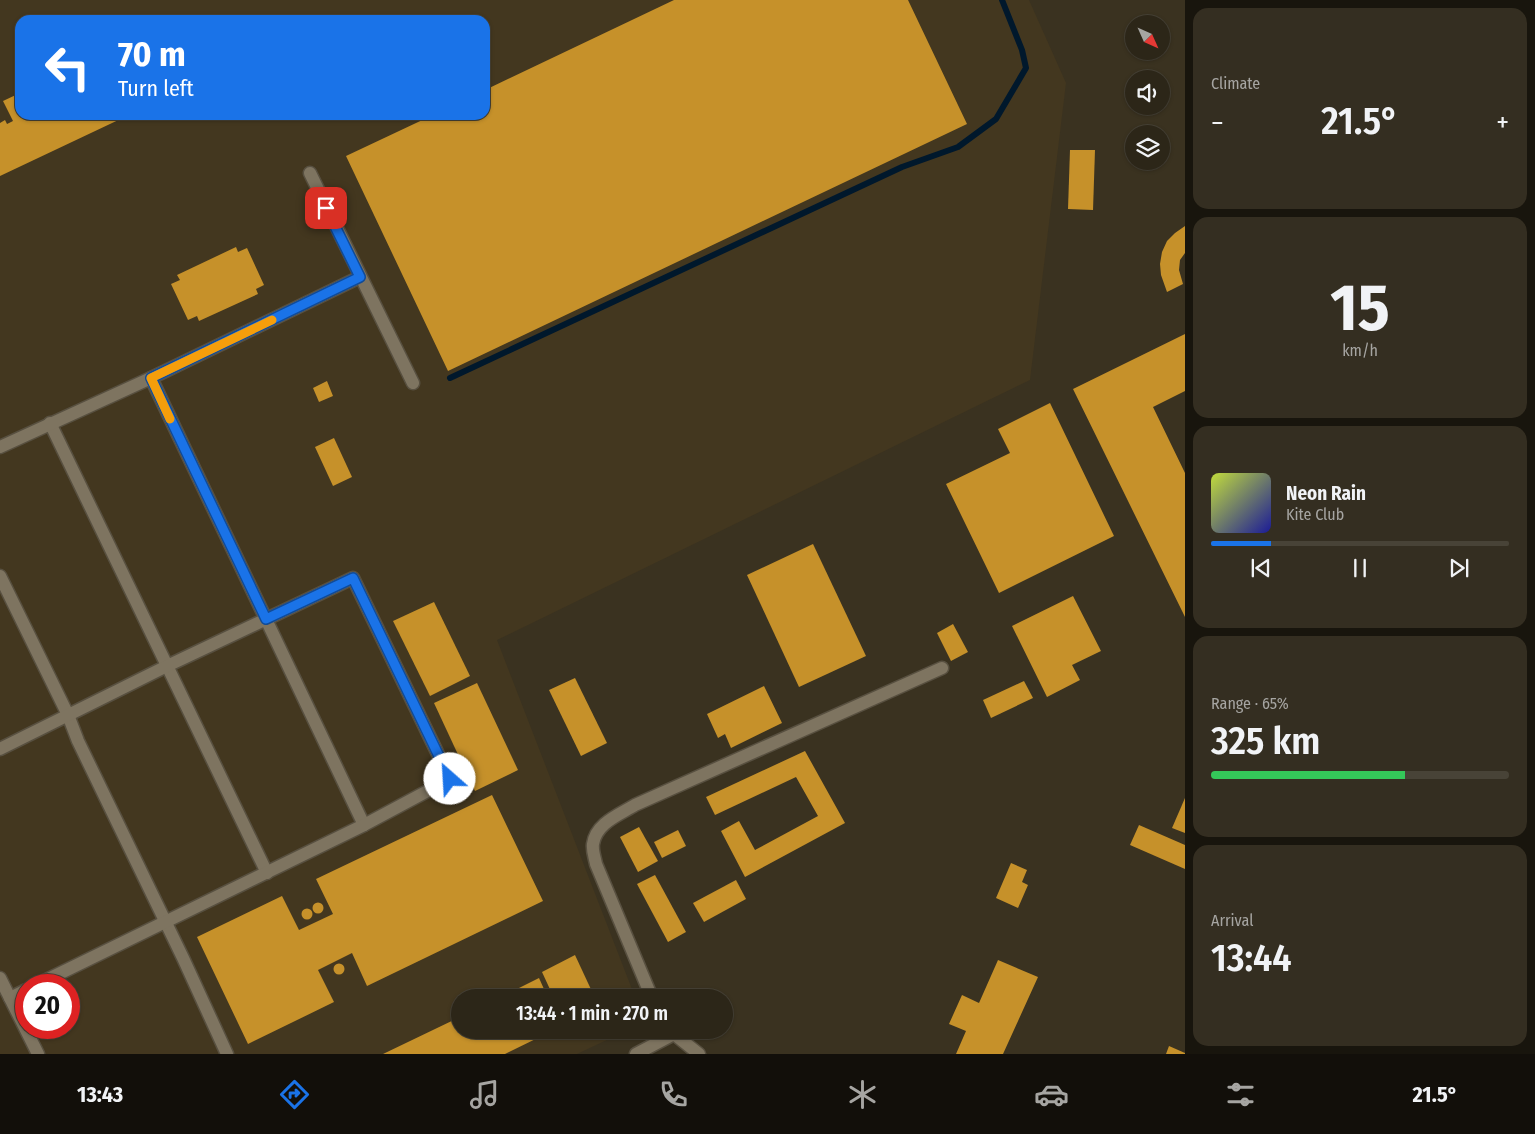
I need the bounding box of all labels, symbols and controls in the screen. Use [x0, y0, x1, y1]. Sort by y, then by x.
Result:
north arrow [1125, 15, 1170, 60]
map controls [1125, 15, 1170, 170]
text: 70 m [118, 33, 186, 75]
icon: left [35, 35, 100, 100]
button: sound [1125, 70, 1170, 115]
text: Climate [1211, 74, 1260, 93]
text: Turn left [118, 75, 194, 102]
text: 21.5° [1321, 98, 1399, 144]
text: − [1211, 106, 1224, 139]
text: + [1496, 106, 1509, 139]
button: layers [1125, 125, 1170, 170]
pin [305, 187, 347, 229]
icon: arrive [312, 194, 340, 222]
text: 15 [1330, 269, 1390, 347]
text: km/h [1342, 341, 1378, 360]
text: Neon Rain [1286, 482, 1366, 505]
text: Kite Club [1286, 505, 1344, 524]
icon: previous [1247, 554, 1275, 582]
icon: pause [1346, 554, 1374, 582]
icon: next [1445, 554, 1473, 582]
text: Range · 65% [1211, 694, 1289, 713]
text: 325 km [1211, 718, 1320, 764]
position arrow [423, 752, 475, 804]
text: Arrival [1211, 911, 1253, 930]
text: 13:44 [1211, 935, 1292, 981]
speed limit sign: 20 [15, 974, 80, 1039]
text: 13:44 · 1 min · 270 m [516, 1002, 668, 1025]
icon: directions [277, 1077, 312, 1112]
icon: music [467, 1077, 502, 1112]
icon: phone [656, 1077, 691, 1112]
icon: climate [845, 1077, 880, 1112]
icon: car [1034, 1077, 1069, 1112]
icon: filters [1223, 1077, 1258, 1112]
text: 13:43 [77, 1081, 123, 1108]
text: 21.5° [1413, 1081, 1458, 1108]

